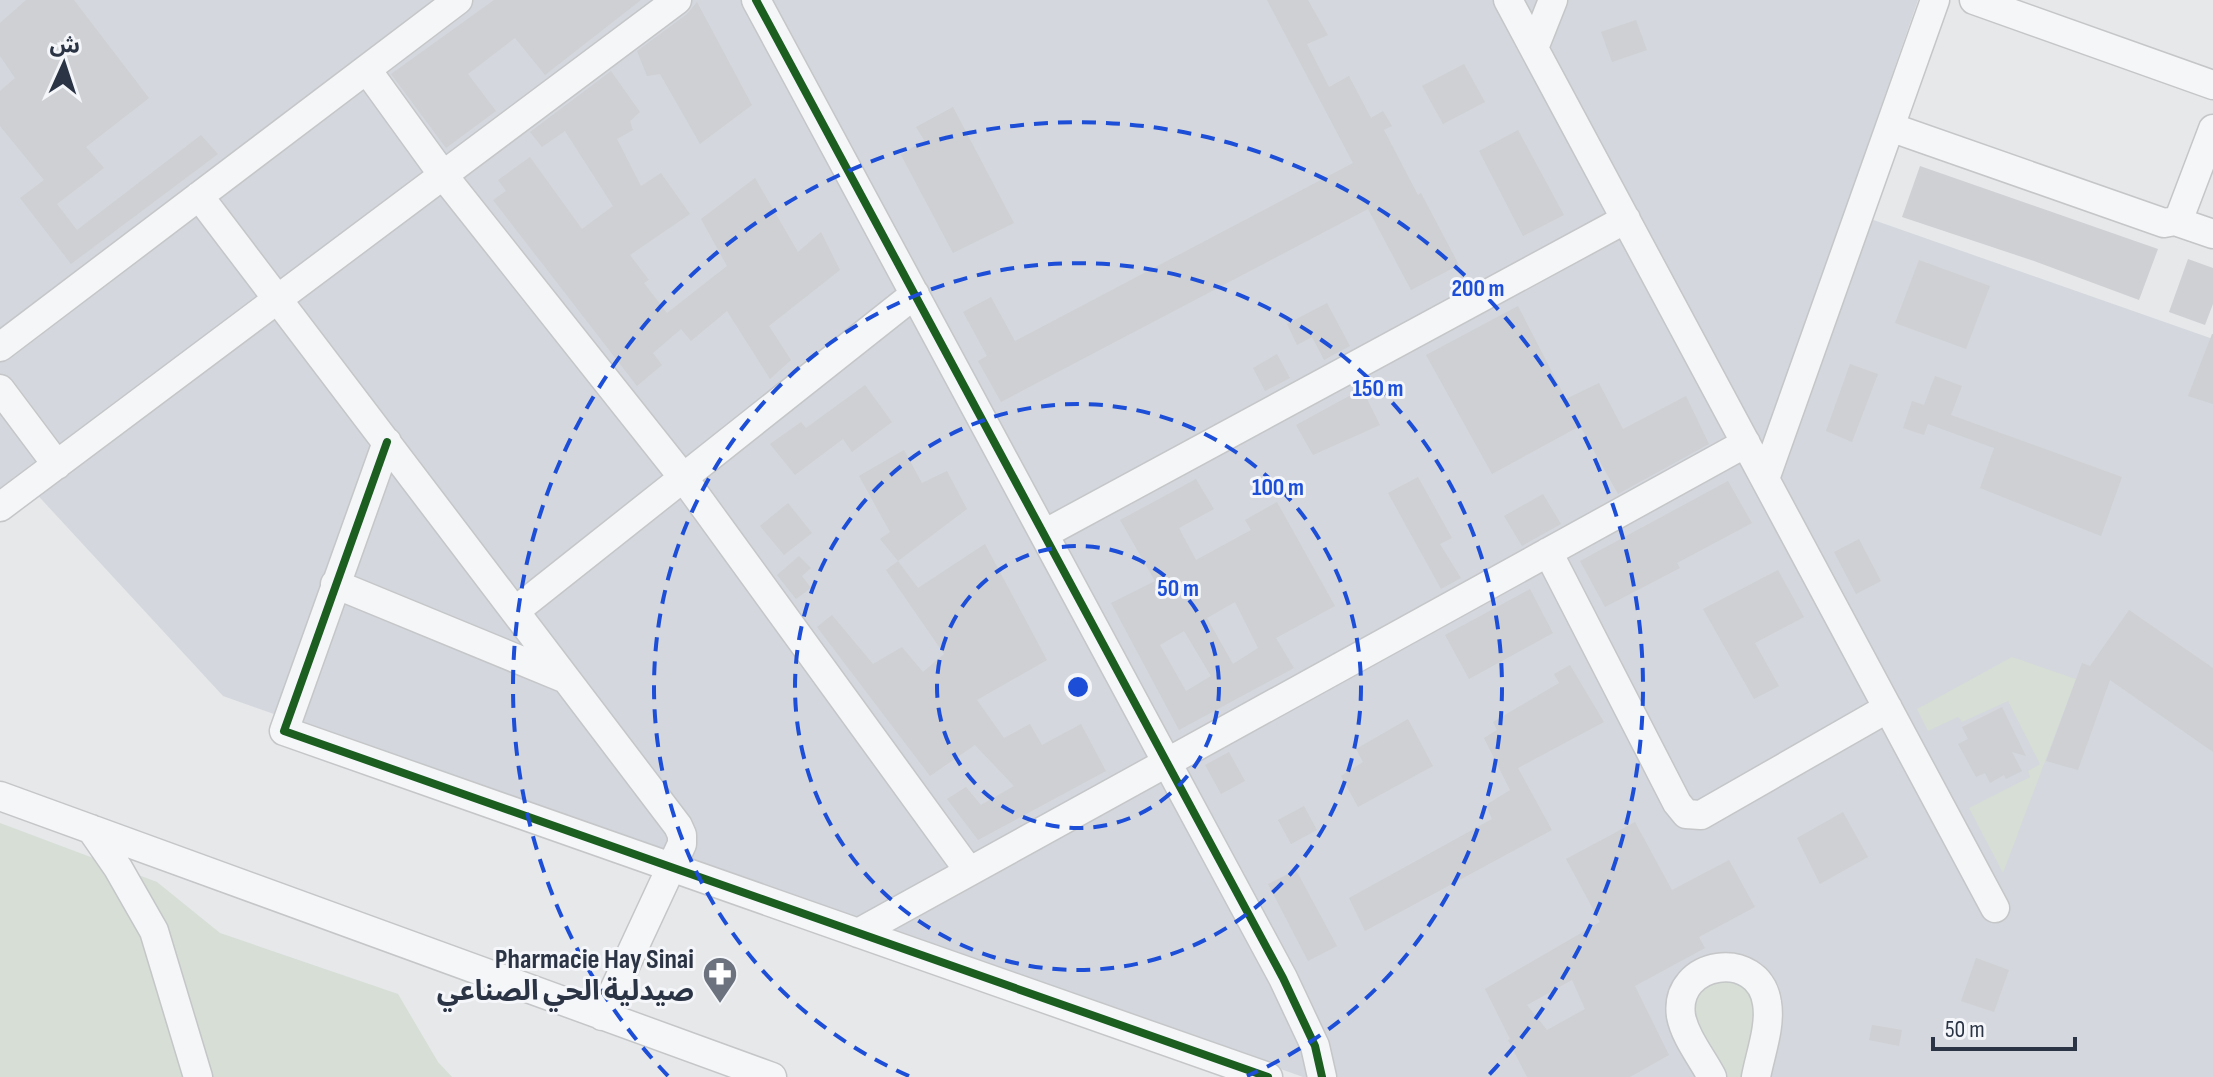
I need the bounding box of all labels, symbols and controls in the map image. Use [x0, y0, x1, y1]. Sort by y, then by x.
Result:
north arrow [24, 24, 104, 104]
text: ش [49, 31, 81, 60]
text: 200 m [1451, 274, 1505, 303]
text: 150 m [1352, 374, 1404, 403]
text: 100 m [1252, 473, 1304, 502]
text: 50 m [1157, 574, 1199, 603]
centre of rings [1064, 673, 1092, 701]
place label: Pharmacie Hay Sinai صيدلية الحي الصناعي [437, 943, 694, 1012]
pharmacy icon: Pharmacie Hay Sinai صيدلية الحي الصناعي [701, 955, 739, 1005]
scale bar [1933, 1001, 2075, 1051]
text: 50 m [1945, 1015, 1985, 1044]

